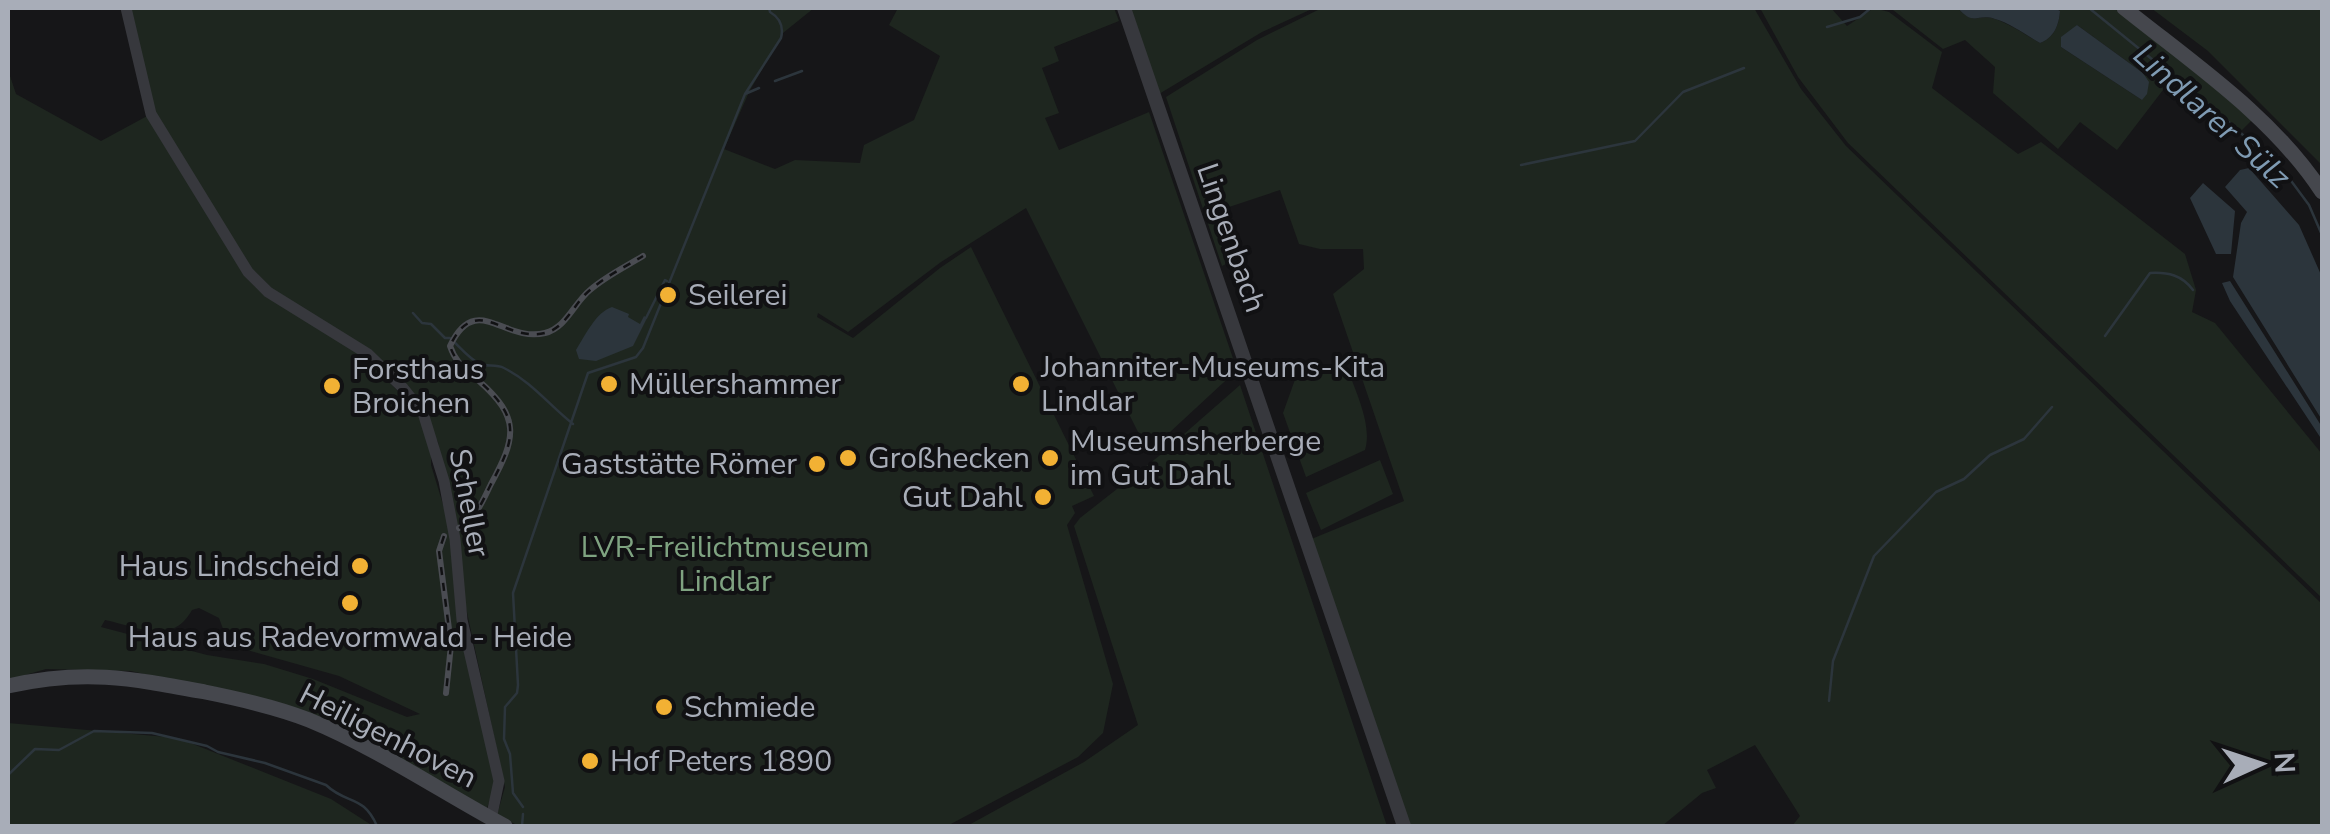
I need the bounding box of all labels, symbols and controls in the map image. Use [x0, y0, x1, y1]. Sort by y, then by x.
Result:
water label: Lindlarer Sülz [2124, 34, 2300, 198]
street label: Lingenbach [1186, 158, 1276, 318]
place label: Seilerei [688, 275, 788, 316]
marker: Seilerei [657, 284, 679, 306]
place label: Johanniter-Museums-Kita Lindlar [1040, 347, 1385, 422]
place label: Forsthaus Broichen [352, 349, 484, 424]
place label: Müllershammer [629, 364, 841, 405]
marker: Müllershammer [598, 373, 620, 395]
marker: Johanniter-Museums-Kita Lindlar [1010, 373, 1032, 395]
marker: Forsthaus Broichen [321, 375, 343, 397]
place label: Museumsherberge im Gut Dahl [1070, 421, 1321, 496]
place label: Großhecken [868, 438, 1030, 479]
place label: Gaststätte Römer [561, 444, 797, 485]
street label: Scheller [438, 445, 500, 561]
marker: Großhecken [837, 447, 859, 469]
marker: Museumsherberge im Gut Dahl [1039, 447, 1061, 469]
marker: Gaststätte Römer [806, 453, 828, 475]
place label: Gut Dahl [902, 477, 1023, 518]
marker: Gut Dahl [1032, 486, 1054, 508]
park label: LVR-Freilichtmuseum Lindlar [581, 527, 869, 602]
place label: Haus Lindscheid [119, 546, 340, 587]
marker: Haus Lindscheid [349, 555, 371, 577]
marker: Haus aus Radevormwald - Heide [339, 592, 361, 614]
place label: Haus aus Radevormwald - Heide [128, 617, 572, 658]
street label: Heiligenhoven [292, 674, 484, 798]
place label: Schmiede [684, 687, 815, 728]
marker: Schmiede [653, 696, 675, 718]
north arrow [2210, 714, 2310, 814]
place label: Hof Peters 1890 [610, 741, 832, 782]
marker: Hof Peters 1890 [579, 750, 601, 772]
text: N [2264, 751, 2303, 774]

